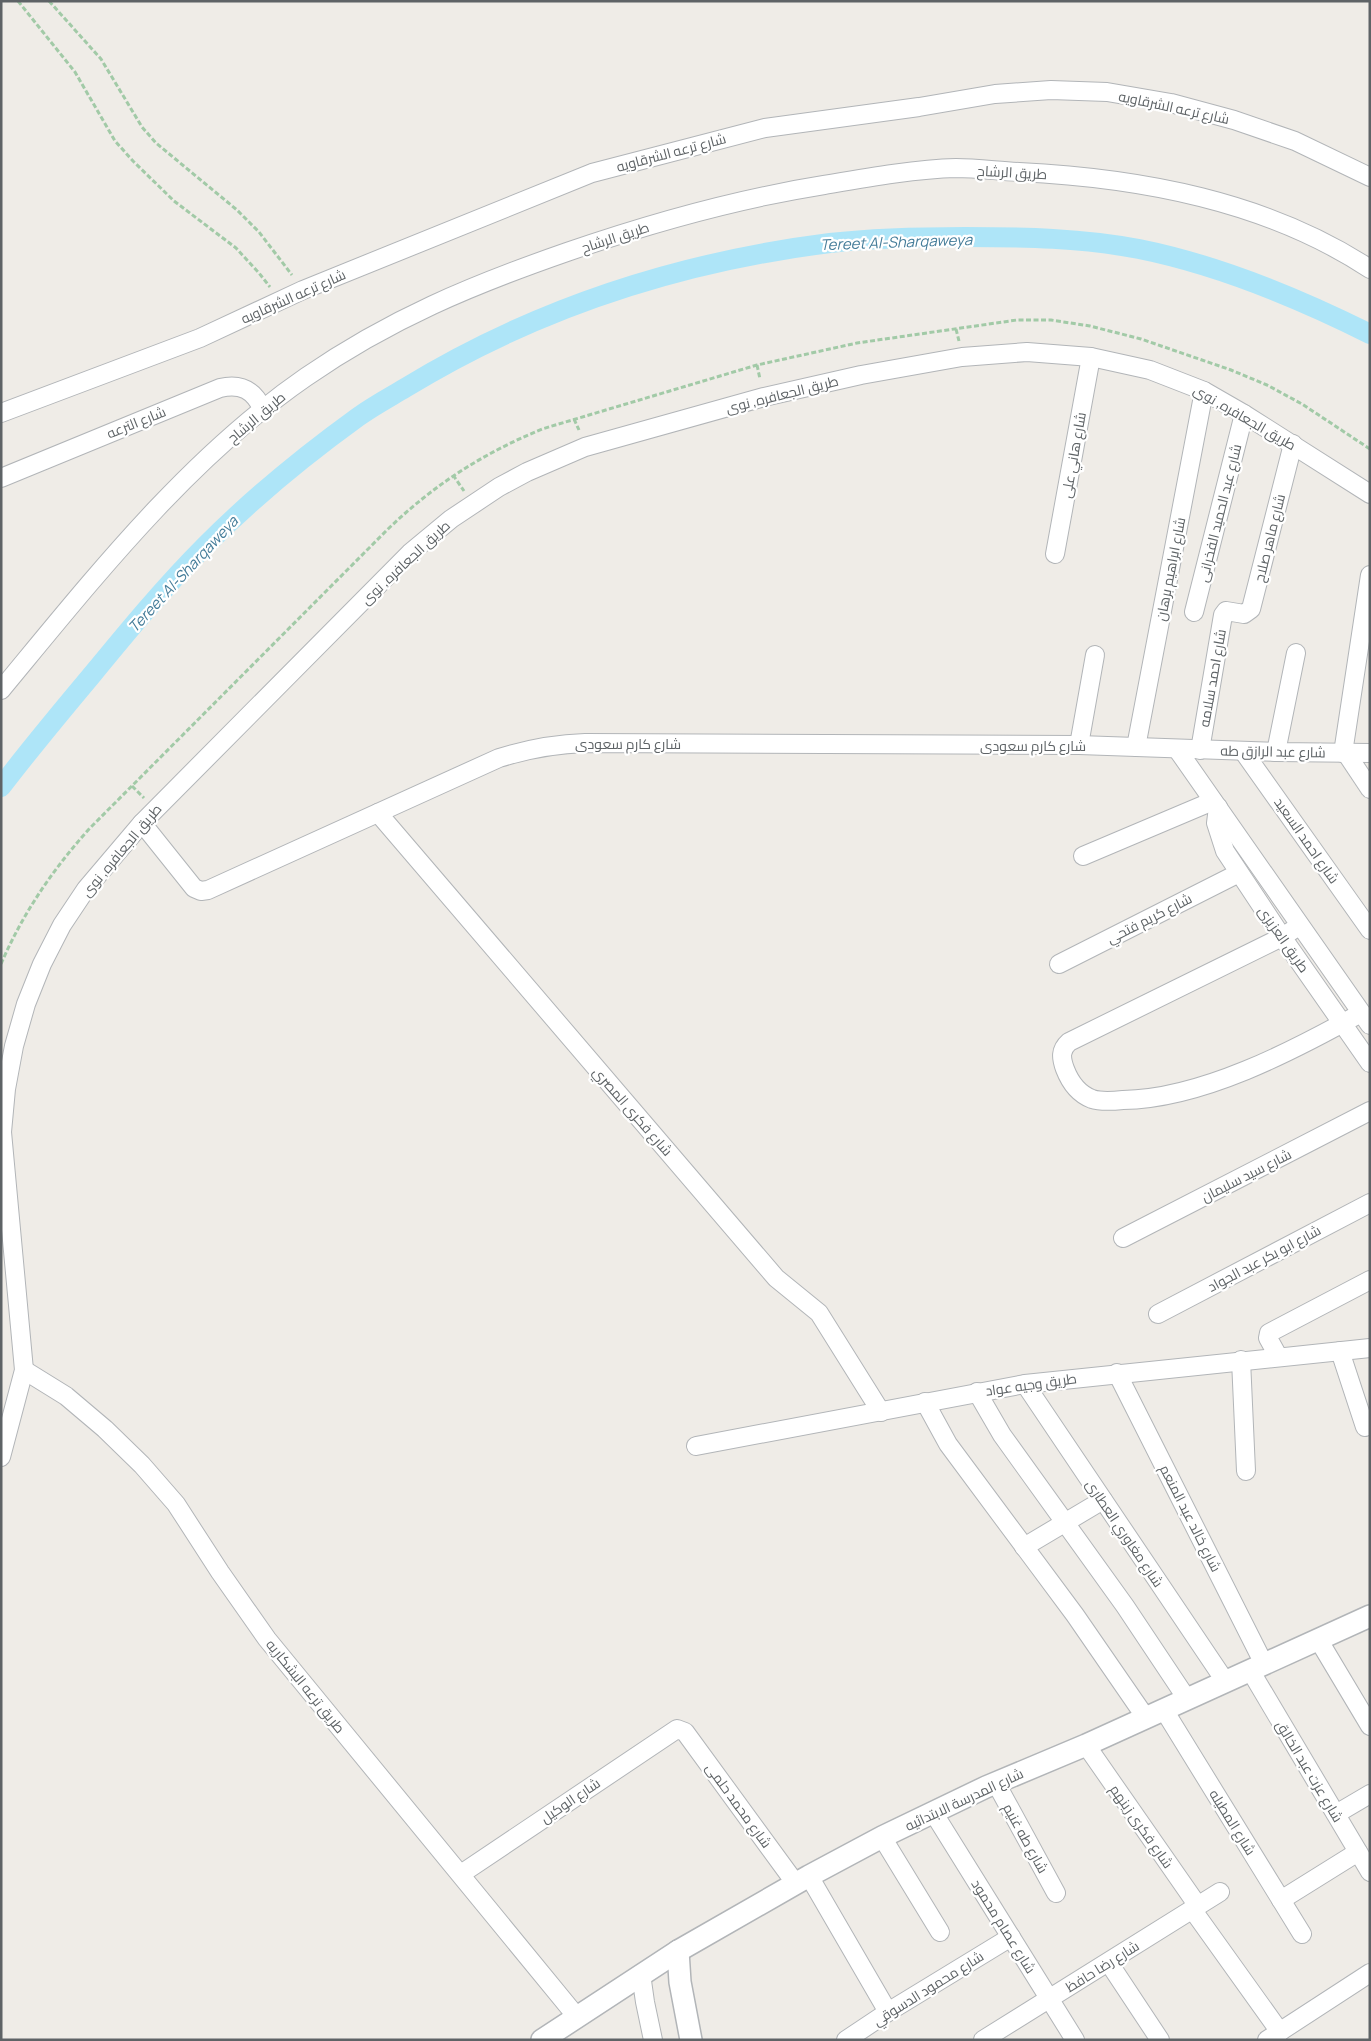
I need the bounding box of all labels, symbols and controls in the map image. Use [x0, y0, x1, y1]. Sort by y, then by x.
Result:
street label: شارع ترعه الشرقاويه [1117, 86, 1231, 128]
street label: شارع ترعه الشرقاويه [614, 128, 728, 176]
street label: طريق الرشاح [976, 161, 1048, 183]
street label: طريق الرشاح [579, 217, 651, 257]
water label: Tereet Al-Sharqaweya [820, 229, 973, 255]
street label: شارع ترعه الشرقاويه [238, 264, 348, 328]
street label: طريق الجعافره, نوى [724, 371, 840, 417]
street label: طريق الجعافره, نوى [1190, 380, 1300, 454]
street label: طريق الرشاح [223, 387, 289, 447]
street label: شارع الترعه [104, 402, 168, 442]
street label: شارع هاني على [1056, 410, 1093, 500]
street label: شارع عبد الحميد الفخرانى [1193, 442, 1245, 584]
street label: شارع ماهر صلاح [1249, 492, 1289, 584]
water label: Tereet Al-Sharqaweya [123, 511, 243, 637]
street label: طريق الجعافره, نوى [356, 516, 454, 608]
street label: شارع ابراهيم برهان [1151, 516, 1190, 623]
street label: شارع احمد سلامه [1194, 627, 1230, 729]
street label: شارع كارم سعودى [575, 734, 681, 754]
street label: شارع كارم سعودى [980, 736, 1086, 756]
street label: شارع عبد الرازق طه [1220, 741, 1326, 761]
street label: شارع احمد السعيد [1270, 793, 1344, 887]
street label: طريق الجعافره, نوى [77, 800, 165, 900]
street label: شارع كريم فتحي [1103, 888, 1196, 950]
street label: طريق العزيزى [1254, 902, 1314, 976]
street label: شارع فكرى المصري [587, 1062, 677, 1162]
street label: شارع سيد سليمان [1198, 1144, 1294, 1206]
street label: شارع ابو بكر عبد الجواد [1204, 1220, 1324, 1296]
street label: طريق وجيه عواد [984, 1368, 1078, 1400]
street label: شارع خالد عبد المنعم [1155, 1461, 1226, 1575]
street label: شارع مغاوري العطارى [1079, 1475, 1168, 1592]
street label: طريق ترعه البشكاريه [262, 1635, 350, 1737]
street label: شارع عزت عبد الخالق [1272, 1717, 1348, 1825]
street label: شارع محمد حلمى [702, 1759, 776, 1851]
street label: شارع المدرسة الابتدائيه [902, 1763, 1026, 1835]
street label: شارع الوكيل [536, 1773, 604, 1827]
street label: شارع فكرى زينهم [1105, 1780, 1178, 1872]
street label: شارع المطيله [1205, 1786, 1261, 1858]
street label: شارع طه غنيم [998, 1800, 1053, 1877]
street label: شارع عصام محمود [967, 1875, 1041, 1977]
street label: شارع رضا حافظ [1062, 1936, 1142, 1996]
street label: شارع محمود الدسوقي [869, 1946, 989, 2032]

